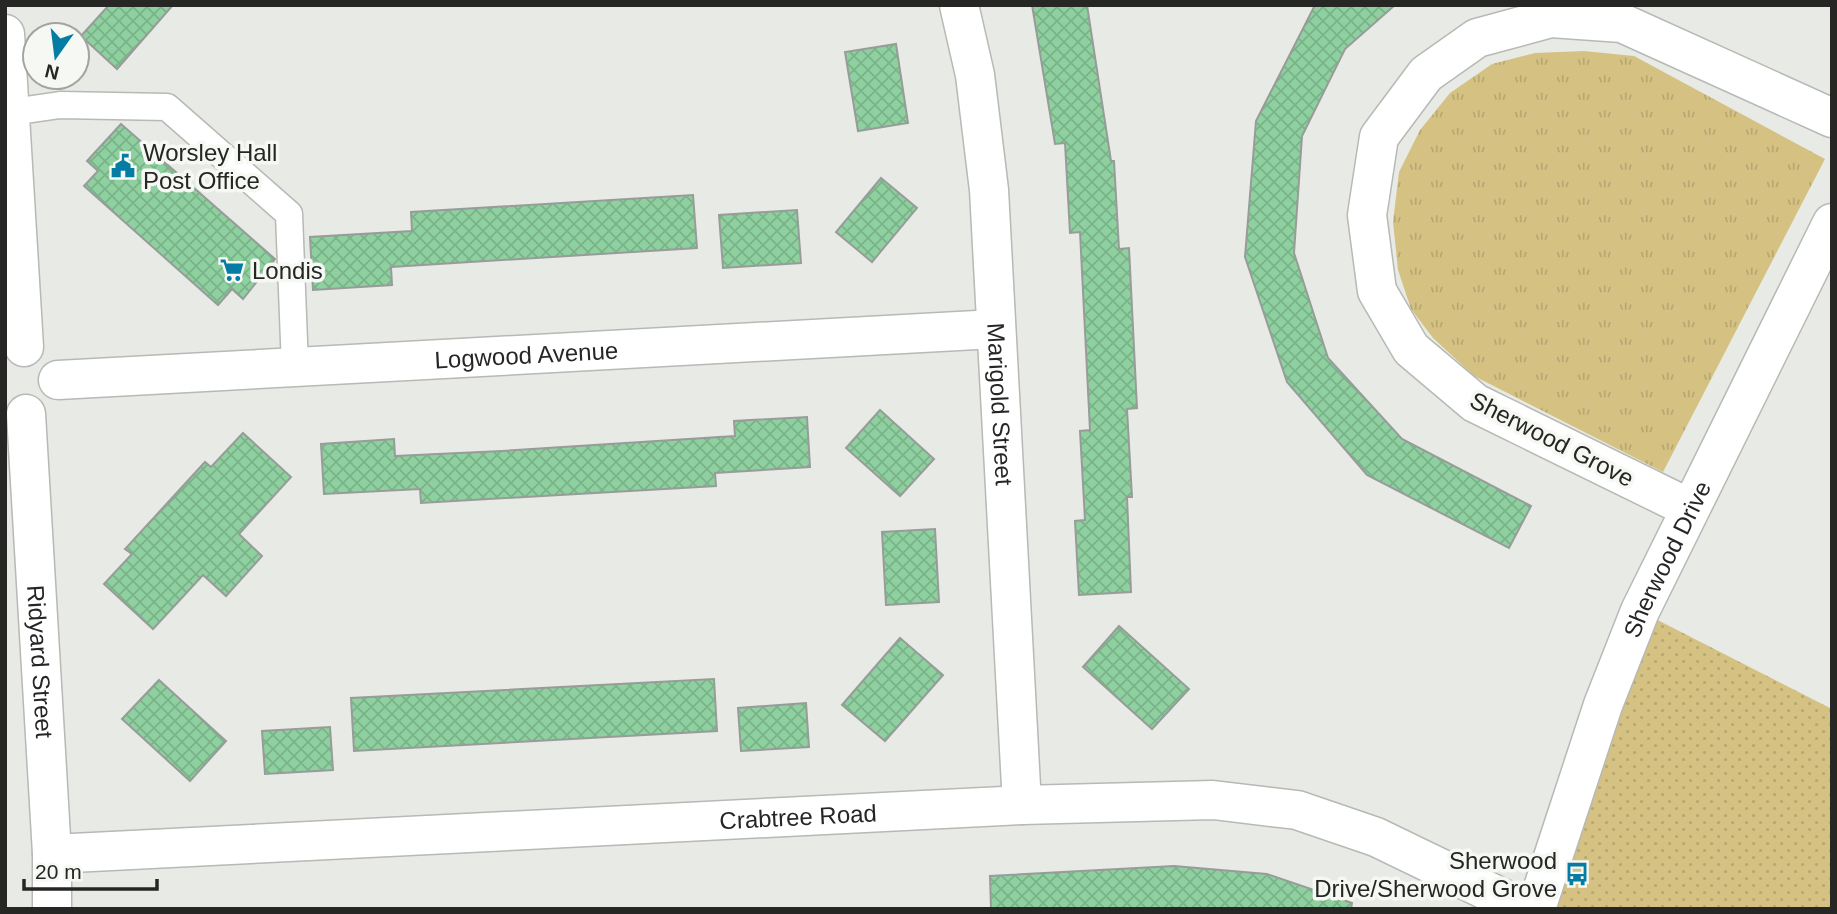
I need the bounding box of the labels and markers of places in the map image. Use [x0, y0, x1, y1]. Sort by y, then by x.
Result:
place label: Worsley Hall Post Office [143, 139, 277, 194]
public building icon: Worsley Hall Post Office [109, 152, 137, 180]
supermarket icon: Londis [218, 256, 246, 284]
place label: Londis [252, 257, 323, 284]
place label: Sherwood Drive/Sherwood Grove [1314, 847, 1557, 902]
bus stop icon: Sherwood Drive/Sherwood Grove [1563, 860, 1591, 888]

